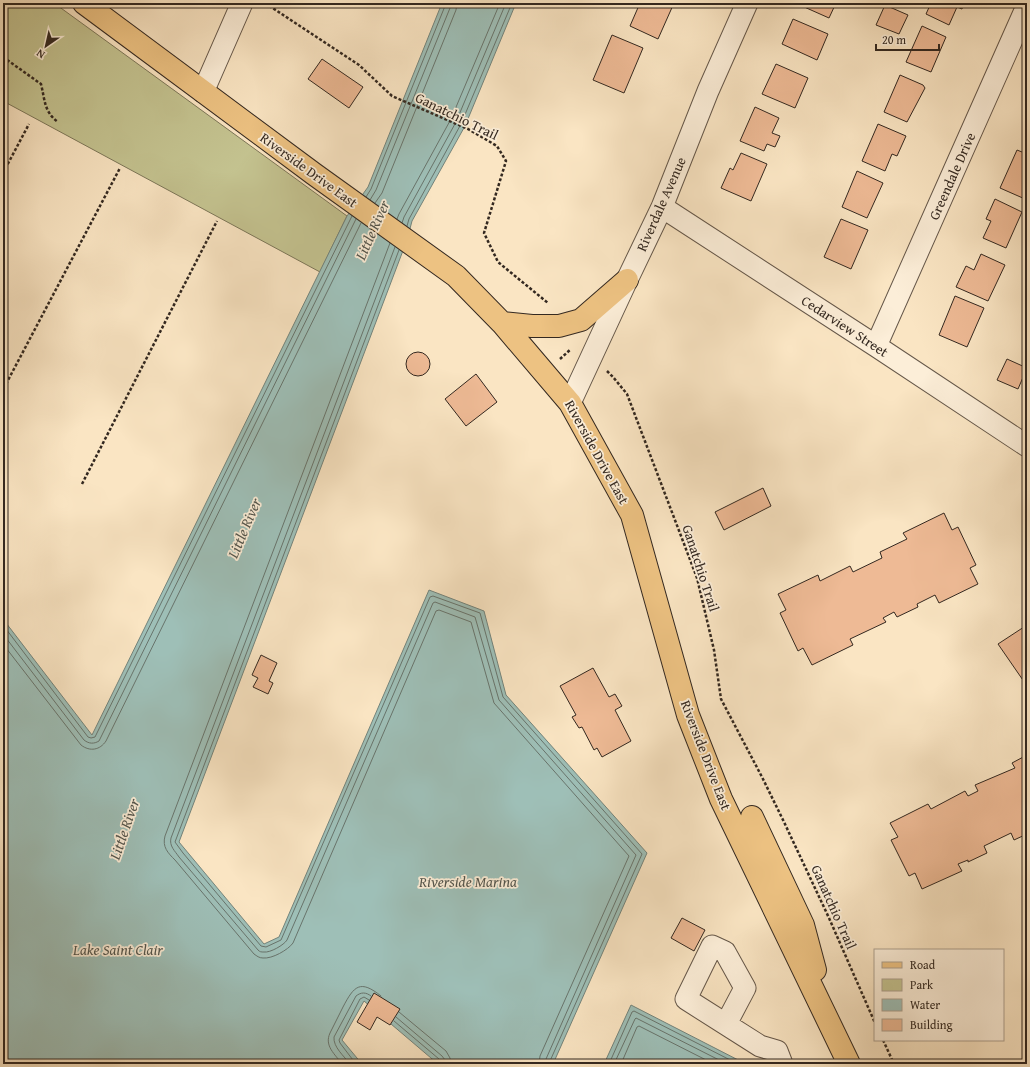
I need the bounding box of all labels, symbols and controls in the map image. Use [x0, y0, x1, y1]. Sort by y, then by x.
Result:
north arrow [26, 26, 66, 66]
scale bar [876, 26, 939, 52]
text: 20 m [882, 31, 906, 48]
text: N [32, 45, 48, 63]
street label: Ganatchio Trail [412, 87, 502, 145]
street label: Riverside Drive East [256, 128, 362, 212]
street label: Greendale Drive [924, 129, 980, 223]
street label: Riverdale Avenue [631, 153, 691, 254]
water label: Little River [349, 196, 395, 264]
street label: Cedarview Street [798, 290, 892, 362]
street label: Riverside Drive East [560, 396, 634, 508]
water label: Little River [222, 494, 266, 562]
street label: Ganatchio Trail [678, 522, 724, 614]
street label: Riverside Drive East [676, 697, 736, 813]
water label: Little River [103, 795, 144, 863]
street label: Ganatchio Trail [807, 862, 862, 952]
water label: Riverside Marina [418, 871, 517, 892]
water label: Lake Saint Clair [72, 939, 163, 960]
legend [874, 949, 1004, 1041]
text: Road [910, 956, 936, 973]
text: Park [910, 976, 934, 993]
text: Water [910, 996, 940, 1013]
text: Building [910, 1016, 953, 1033]

